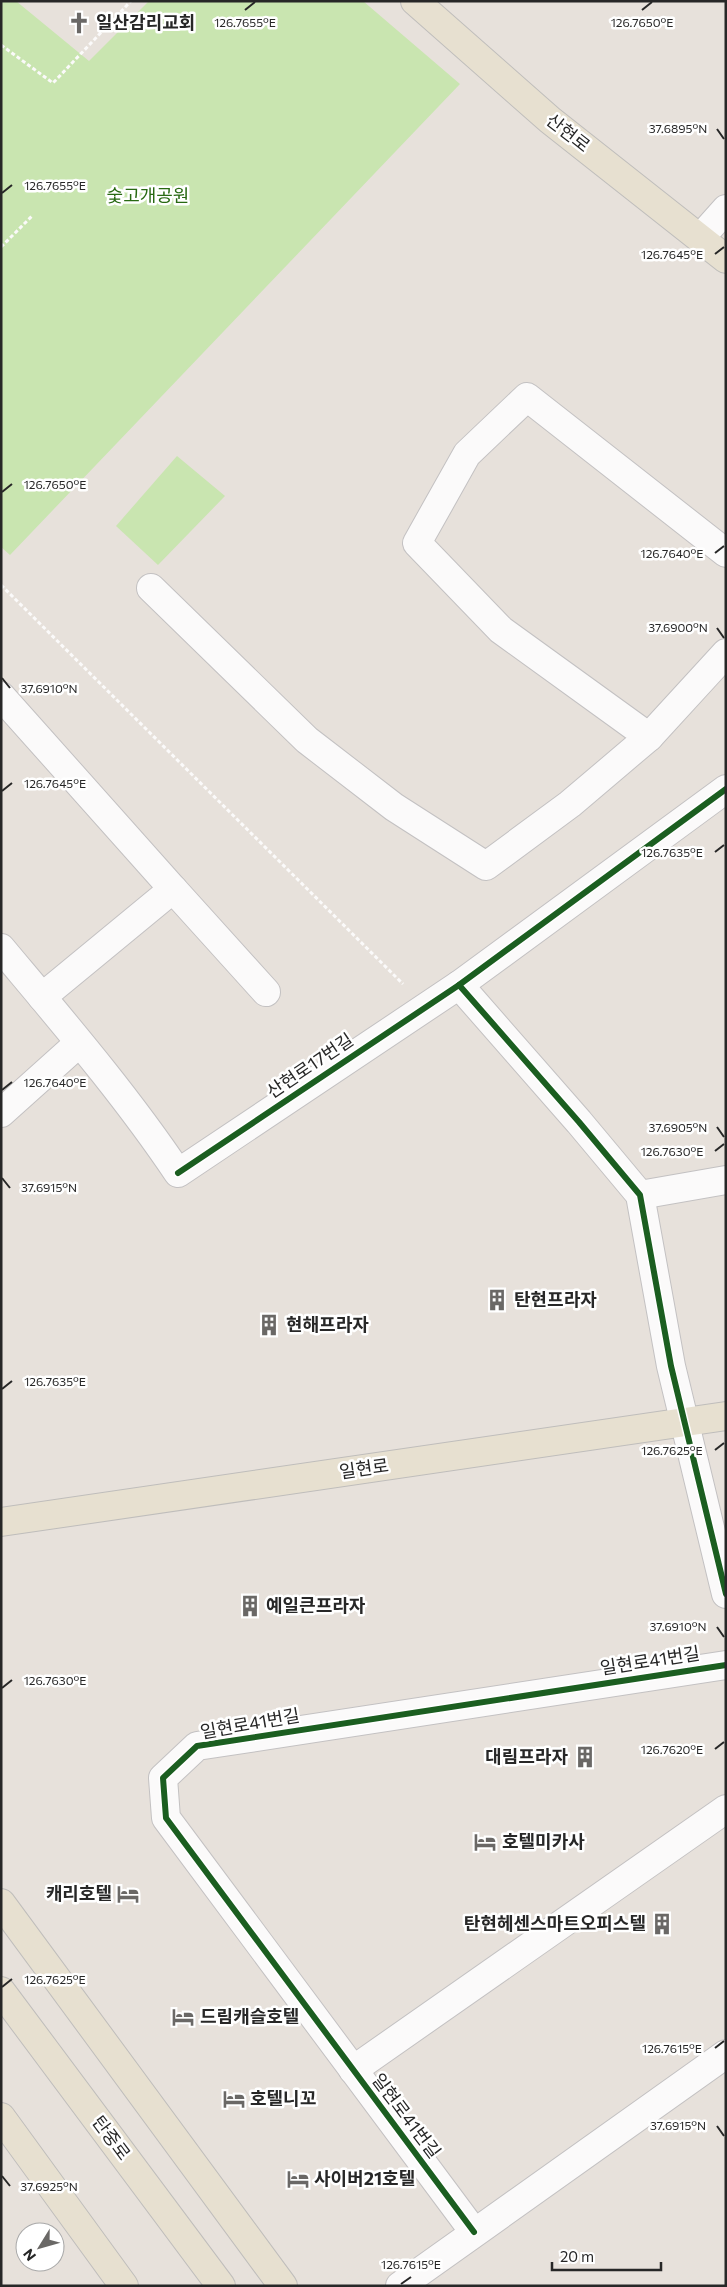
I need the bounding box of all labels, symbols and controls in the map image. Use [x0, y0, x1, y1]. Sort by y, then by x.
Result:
church icon: 일산감리교회 [66, 10, 92, 36]
place label: 일산감리교회 [96, 11, 195, 33]
text: 126.7655°E [214, 15, 276, 29]
text: 126.7650°E [611, 15, 673, 29]
street label: 산현로 [542, 108, 595, 156]
text: 37.6895°N [649, 121, 707, 135]
text: 126.7655°E [24, 178, 86, 192]
park label: 숯고개공원 [107, 184, 189, 206]
text: 126.7645°E [641, 247, 703, 261]
text: 126.7650°E [24, 477, 86, 491]
text: 126.7640°E [641, 546, 703, 560]
text: 37.6900°N [648, 620, 708, 634]
text: 37.6910°N [21, 681, 78, 695]
text: 126.7645°E [24, 776, 86, 790]
text: 126.7635°E [641, 845, 703, 859]
street label: 산현로17번길 [262, 1028, 357, 1102]
text: 126.7640°E [24, 1075, 86, 1089]
text: 37.6905°N [649, 1120, 707, 1134]
text: 126.7630°E [641, 1144, 703, 1158]
text: 37.6915°N [21, 1180, 77, 1194]
building icon: 탄현프라자 [484, 1287, 510, 1313]
place label: 탄현프라자 [514, 1288, 597, 1310]
building icon: 현해프라자 [256, 1312, 282, 1338]
place label: 현해프라자 [286, 1313, 369, 1335]
text: 126.7635°E [24, 1374, 86, 1388]
text: 126.7625°E [641, 1443, 703, 1457]
street label: 일현로 [338, 1454, 390, 1482]
building icon: 예일큰프라자 [237, 1593, 263, 1619]
place label: 예일큰프라자 [266, 1594, 366, 1616]
text: 37.6910°N [650, 1619, 707, 1633]
street label: 일현로41번길 [598, 1641, 701, 1679]
text: 126.7630°E [24, 1673, 86, 1687]
street label: 일현로41번길 [198, 1703, 301, 1743]
text: 126.7620°E [641, 1742, 703, 1756]
building icon: 대림프라자 [572, 1744, 598, 1770]
place label: 대림프라자 [485, 1745, 568, 1767]
hotel icon: 호텔미카사 [472, 1829, 498, 1855]
place label: 호텔미카사 [502, 1830, 585, 1852]
hotel icon: 캐리호텔 [115, 1881, 141, 1907]
place label: 캐리호텔 [46, 1882, 112, 1904]
building icon: 탄현헤센스마트오피스텔 [649, 1911, 675, 1937]
place label: 탄현헤센스마트오피스텔 [464, 1912, 646, 1934]
text: 126.7625°E [24, 1972, 86, 1986]
hotel icon: 드림캐슬호텔 [170, 2004, 196, 2030]
place label: 드림캐슬호텔 [200, 2005, 299, 2027]
text: 126.7615°E [642, 2041, 702, 2055]
street label: 일현로41번길 [368, 2069, 446, 2162]
hotel icon: 호텔니꼬 [221, 2086, 247, 2112]
place label: 호텔니꼬 [250, 2087, 316, 2109]
street label: 탄중로 [88, 2111, 136, 2164]
text: 37.6915°N [650, 2118, 706, 2132]
hotel icon: 사이버21호텔 [285, 2166, 311, 2192]
place label: 사이버21호텔 [314, 2167, 415, 2189]
text: 37.6925°N [20, 2179, 78, 2193]
north arrow [15, 2222, 65, 2272]
scale bar [552, 2240, 661, 2272]
text: N [19, 2246, 39, 2264]
text: 20 m [560, 2247, 594, 2265]
text: 126.7615°E [381, 2257, 441, 2271]

